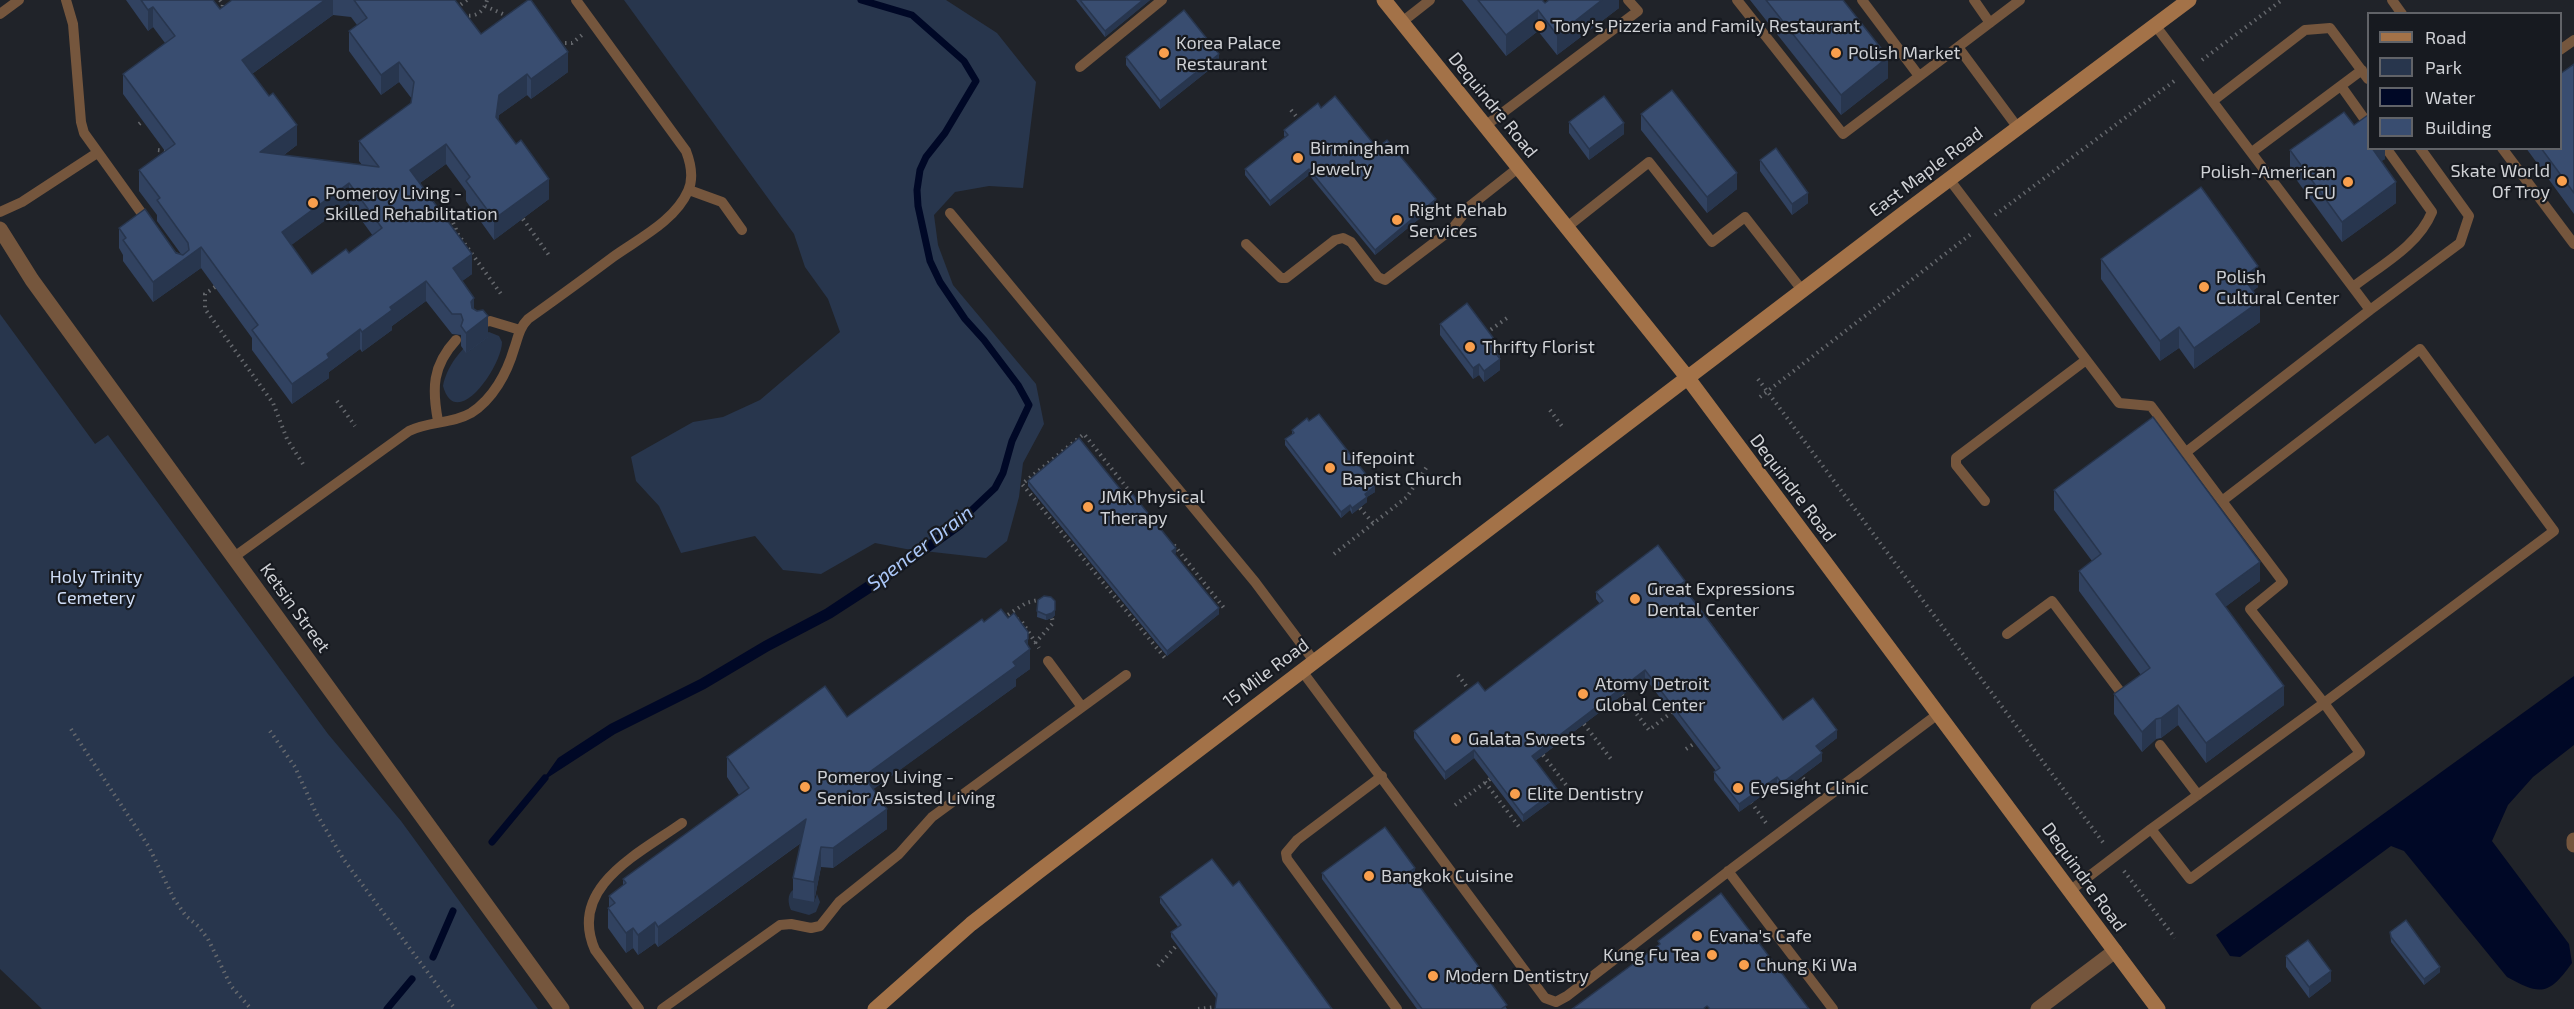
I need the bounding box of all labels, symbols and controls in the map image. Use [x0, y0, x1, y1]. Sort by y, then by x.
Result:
legend [2367, 12, 2562, 150]
place label: Tony's Pizzeria and Family Restaurant [1552, 15, 1860, 37]
marker: Tony's Pizzeria and Family Restaurant [1533, 19, 1547, 33]
text: Road [2425, 26, 2466, 48]
place label: Korea Palace Restaurant [1176, 32, 1281, 74]
place label: Polish Market [1848, 42, 1960, 64]
marker: Korea Palace Restaurant [1157, 46, 1171, 60]
marker: Polish Market [1829, 46, 1843, 60]
street label: Dequindre Road [1444, 48, 1542, 162]
text: Park [2425, 56, 2462, 78]
text: Water [2425, 86, 2475, 108]
text: Building [2425, 116, 2492, 138]
street label: East Maple Road [1865, 122, 1987, 222]
place label: Birmingham Jewelry [1310, 137, 1410, 180]
marker: Birmingham Jewelry [1291, 151, 1305, 165]
place label: Skate World Of Troy [2450, 160, 2550, 202]
place label: Polish-American FCU [2200, 161, 2336, 204]
marker: Skate World Of Troy [2555, 174, 2569, 188]
marker: Polish-American FCU [2341, 175, 2355, 189]
place label: Pomeroy Living - Skilled Rehabilitation [325, 182, 498, 224]
marker: Pomeroy Living - Skilled Rehabilitation [306, 196, 320, 210]
place label: Right Rehab Services [1409, 199, 1507, 242]
marker: Right Rehab Services [1390, 213, 1404, 227]
place label: Polish Cultural Center [2216, 266, 2339, 308]
marker: Polish Cultural Center [2197, 280, 2211, 294]
place label: Thrifty Florist [1482, 336, 1595, 358]
marker: Thrifty Florist [1463, 340, 1477, 354]
street label: Dequindre Road [1745, 430, 1841, 546]
place label: Lifepoint Baptist Church [1342, 447, 1462, 490]
marker: Lifepoint Baptist Church [1323, 461, 1337, 475]
place label: JMK Physical Therapy [1100, 486, 1205, 528]
water label: Spencer Drain [862, 500, 978, 596]
marker: JMK Physical Therapy [1081, 500, 1095, 514]
street label: Ketsin Street [255, 559, 335, 657]
park label: Holy Trinity Cemetery [50, 566, 142, 608]
place label: Great Expressions Dental Center [1647, 578, 1795, 620]
marker: Great Expressions Dental Center [1628, 592, 1642, 606]
street label: 15 Mile Road [1219, 634, 1313, 712]
place label: Atomy Detroit Global Center [1595, 673, 1709, 716]
marker: Atomy Detroit Global Center [1576, 687, 1590, 701]
place label: Galata Sweets [1468, 728, 1585, 750]
marker: Galata Sweets [1449, 732, 1463, 746]
place label: Pomeroy Living - Senior Assisted Living [817, 766, 995, 808]
place label: EyeSight Clinic [1750, 777, 1869, 799]
marker: Pomeroy Living - Senior Assisted Living [798, 780, 812, 794]
marker: EyeSight Clinic [1731, 781, 1745, 795]
place label: Elite Dentistry [1527, 783, 1644, 805]
marker: Elite Dentistry [1508, 787, 1522, 801]
street label: Dequindre Road [2037, 818, 2131, 936]
place label: Bangkok Cuisine [1381, 865, 1514, 887]
marker: Bangkok Cuisine [1362, 869, 1376, 883]
place label: Evana's Cafe [1709, 925, 1812, 947]
marker: Evana's Cafe [1690, 929, 1704, 943]
place label: Kung Fu Tea [1603, 944, 1700, 966]
marker: Kung Fu Tea [1705, 948, 1719, 962]
place label: Chung Ki Wa [1756, 954, 1857, 976]
marker: Chung Ki Wa [1737, 958, 1751, 972]
place label: Modern Dentistry [1445, 965, 1589, 987]
marker: Modern Dentistry [1426, 969, 1440, 983]

